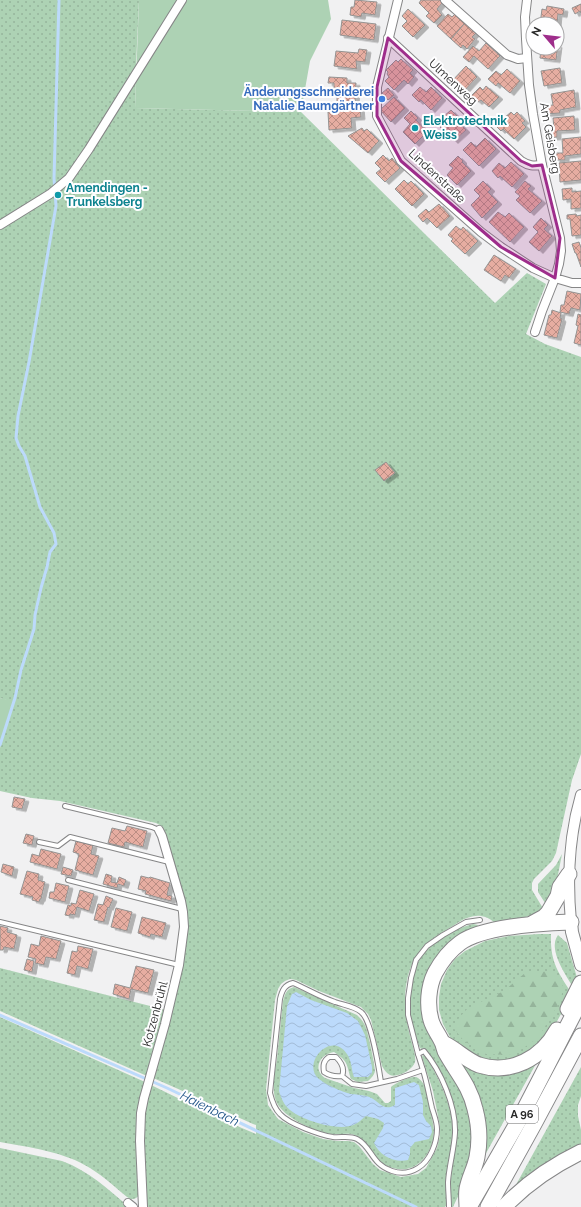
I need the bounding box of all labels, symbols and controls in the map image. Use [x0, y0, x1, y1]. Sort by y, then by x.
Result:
north arrow [525, 16, 565, 56]
text: N [529, 25, 544, 38]
street label: Ulmenweg [426, 56, 480, 108]
place label: Änderungsschneiderei Natalie Baumgärtner [244, 84, 374, 113]
marker: Änderungsschneiderei Natalie Baumgärtner [377, 94, 387, 104]
street label: Am Geisberg [537, 101, 563, 175]
place label: Elektrotechnik Weiss [423, 114, 507, 142]
marker: Elektrotechnik Weiss [410, 123, 420, 133]
street label: Lindenstraße [406, 146, 468, 206]
place label: Amendingen - Trunkelsberg [66, 181, 148, 209]
marker: Amendingen - Trunkelsberg [53, 190, 63, 200]
street label: Kotzenbrühl [140, 979, 171, 1048]
water label: Haienbach [178, 1088, 242, 1129]
road number: A 96 [506, 1105, 538, 1123]

